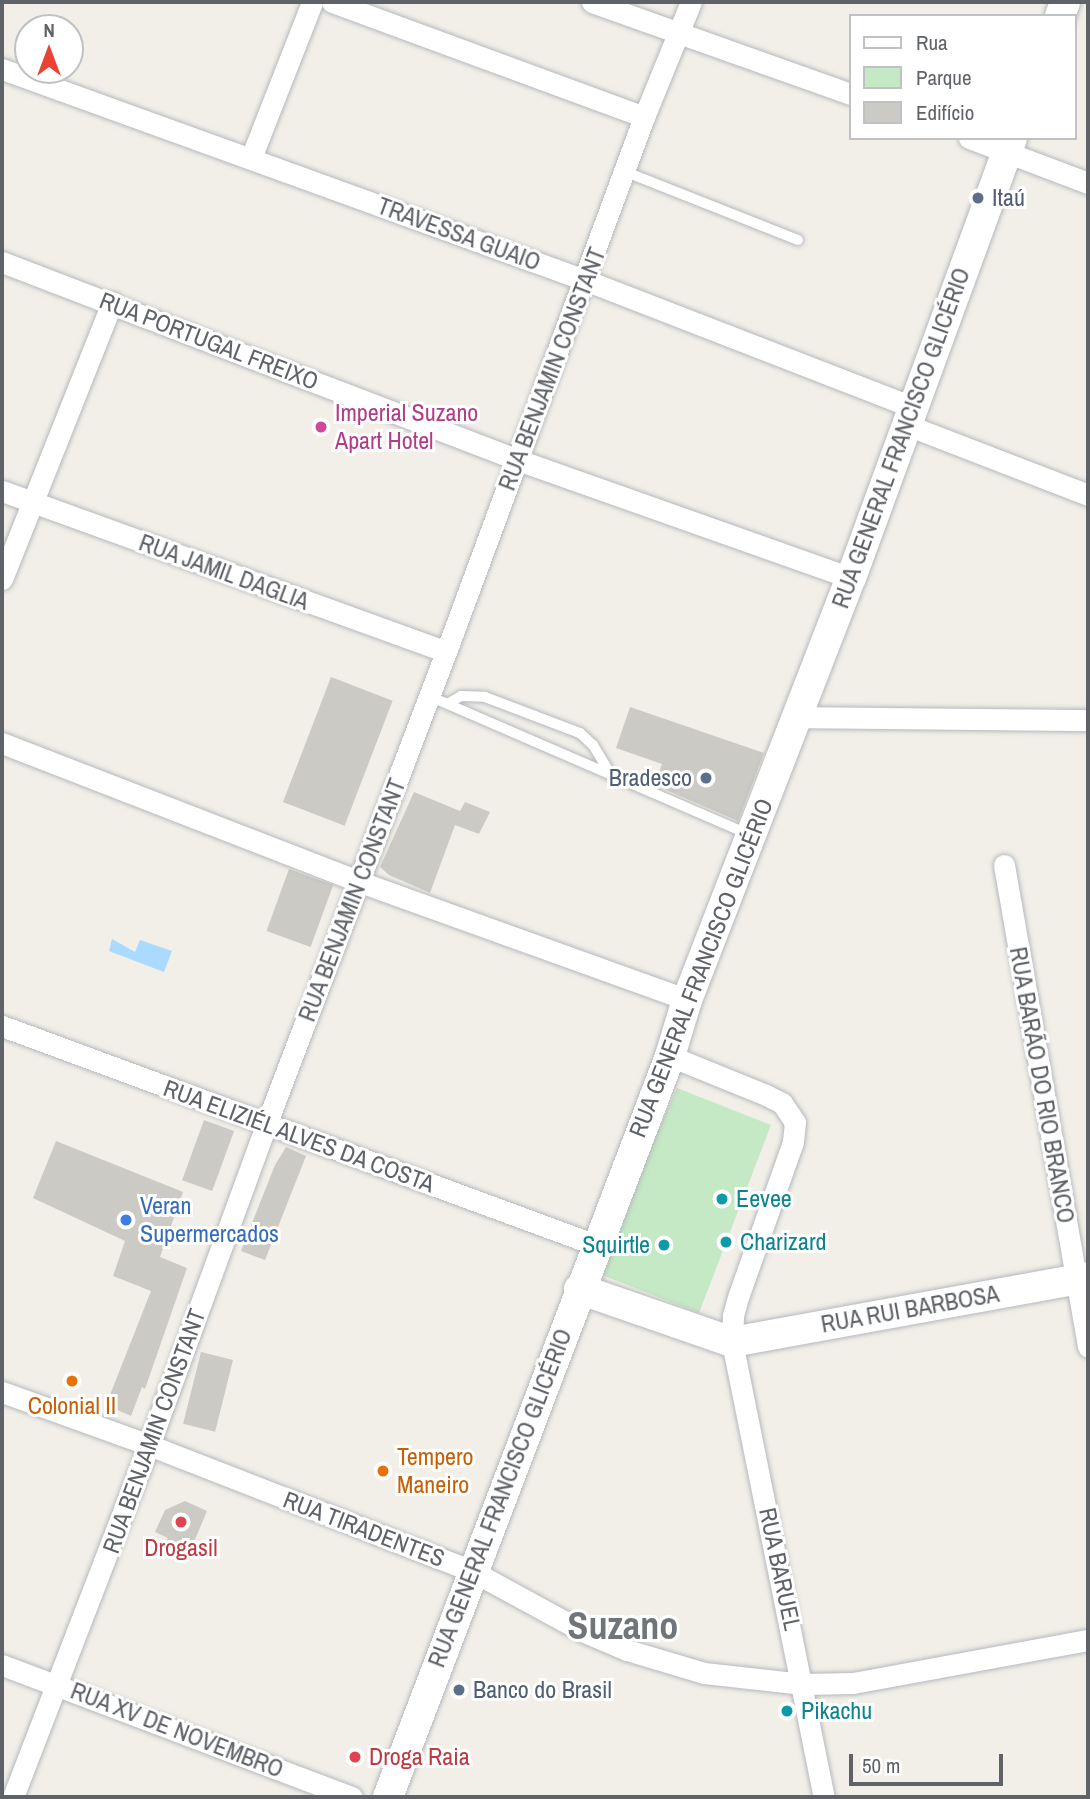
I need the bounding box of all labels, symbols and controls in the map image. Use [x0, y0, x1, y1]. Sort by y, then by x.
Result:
north arrow [14, 14, 84, 84]
legend [848, 14, 1076, 140]
text: N [43, 17, 55, 43]
text: Rua [916, 28, 948, 57]
text: Parque [916, 63, 972, 92]
text: Edifício [916, 98, 974, 127]
place label: Itaú [992, 184, 1025, 212]
marker: Itaú [970, 190, 986, 206]
street label: TRAVESSA GUAIO [373, 191, 545, 277]
street label: RUA BENJAMIN CONSTANT [492, 243, 612, 495]
street label: RUA GENERAL FRANCISCO GLICÉRIO [826, 263, 976, 613]
street label: RUA PORTUGAL FREIXO [95, 286, 323, 396]
place label: Imperial Suzano Apart Hotel [335, 399, 478, 455]
marker: Imperial Suzano Apart Hotel [313, 419, 329, 435]
street label: RUA JAMIL DAGLIA [134, 528, 314, 616]
place label: Bradesco [609, 764, 692, 792]
marker: Bradesco [698, 770, 714, 786]
street label: RUA BENJAMIN CONSTANT [292, 774, 412, 1026]
street label: RUA GENERAL FRANCISCO GLICÉRIO [623, 794, 779, 1142]
street label: RUA BARÃO DO RIO BRANCO [1003, 944, 1081, 1226]
street label: RUA ELIZIÉL ALVES DA COSTA [158, 1073, 440, 1199]
place label: Eevee [736, 1185, 792, 1213]
marker: Eevee [714, 1191, 730, 1207]
place label: Veran Supermercados [140, 1192, 279, 1248]
marker: Veran Supermercados [118, 1212, 134, 1228]
place label: Charizard [740, 1228, 826, 1256]
place label: Squirtle [582, 1231, 650, 1259]
marker: Charizard [718, 1234, 734, 1250]
marker: Squirtle [656, 1237, 672, 1253]
street label: RUA RUI BARBOSA [818, 1279, 1002, 1339]
street label: RUA BENJAMIN CONSTANT [96, 1304, 212, 1558]
street label: RUA GENERAL FRANCISCO GLICÉRIO [422, 1324, 578, 1672]
marker: Colonial II [64, 1373, 80, 1389]
place label: Colonial II [28, 1392, 116, 1420]
place label: Tempero Maneiro [397, 1443, 474, 1499]
marker: Tempero Maneiro [375, 1463, 391, 1479]
street label: RUA TIRADENTES [279, 1485, 449, 1573]
street label: RUA BARUEL [753, 1505, 807, 1633]
marker: Drogasil [173, 1514, 189, 1530]
place label: Drogasil [144, 1534, 218, 1562]
district label: Suzano [568, 1603, 678, 1649]
street label: RUA XV DE NOVEMBRO [66, 1676, 288, 1784]
place label: Banco do Brasil [473, 1676, 612, 1704]
marker: Banco do Brasil [451, 1682, 467, 1698]
place label: Pikachu [801, 1697, 872, 1725]
marker: Pikachu [779, 1703, 795, 1719]
scale bar [852, 1740, 1006, 1784]
place label: Droga Raia [369, 1743, 470, 1771]
marker: Droga Raia [347, 1749, 363, 1765]
text: 50 m [862, 1751, 900, 1780]

